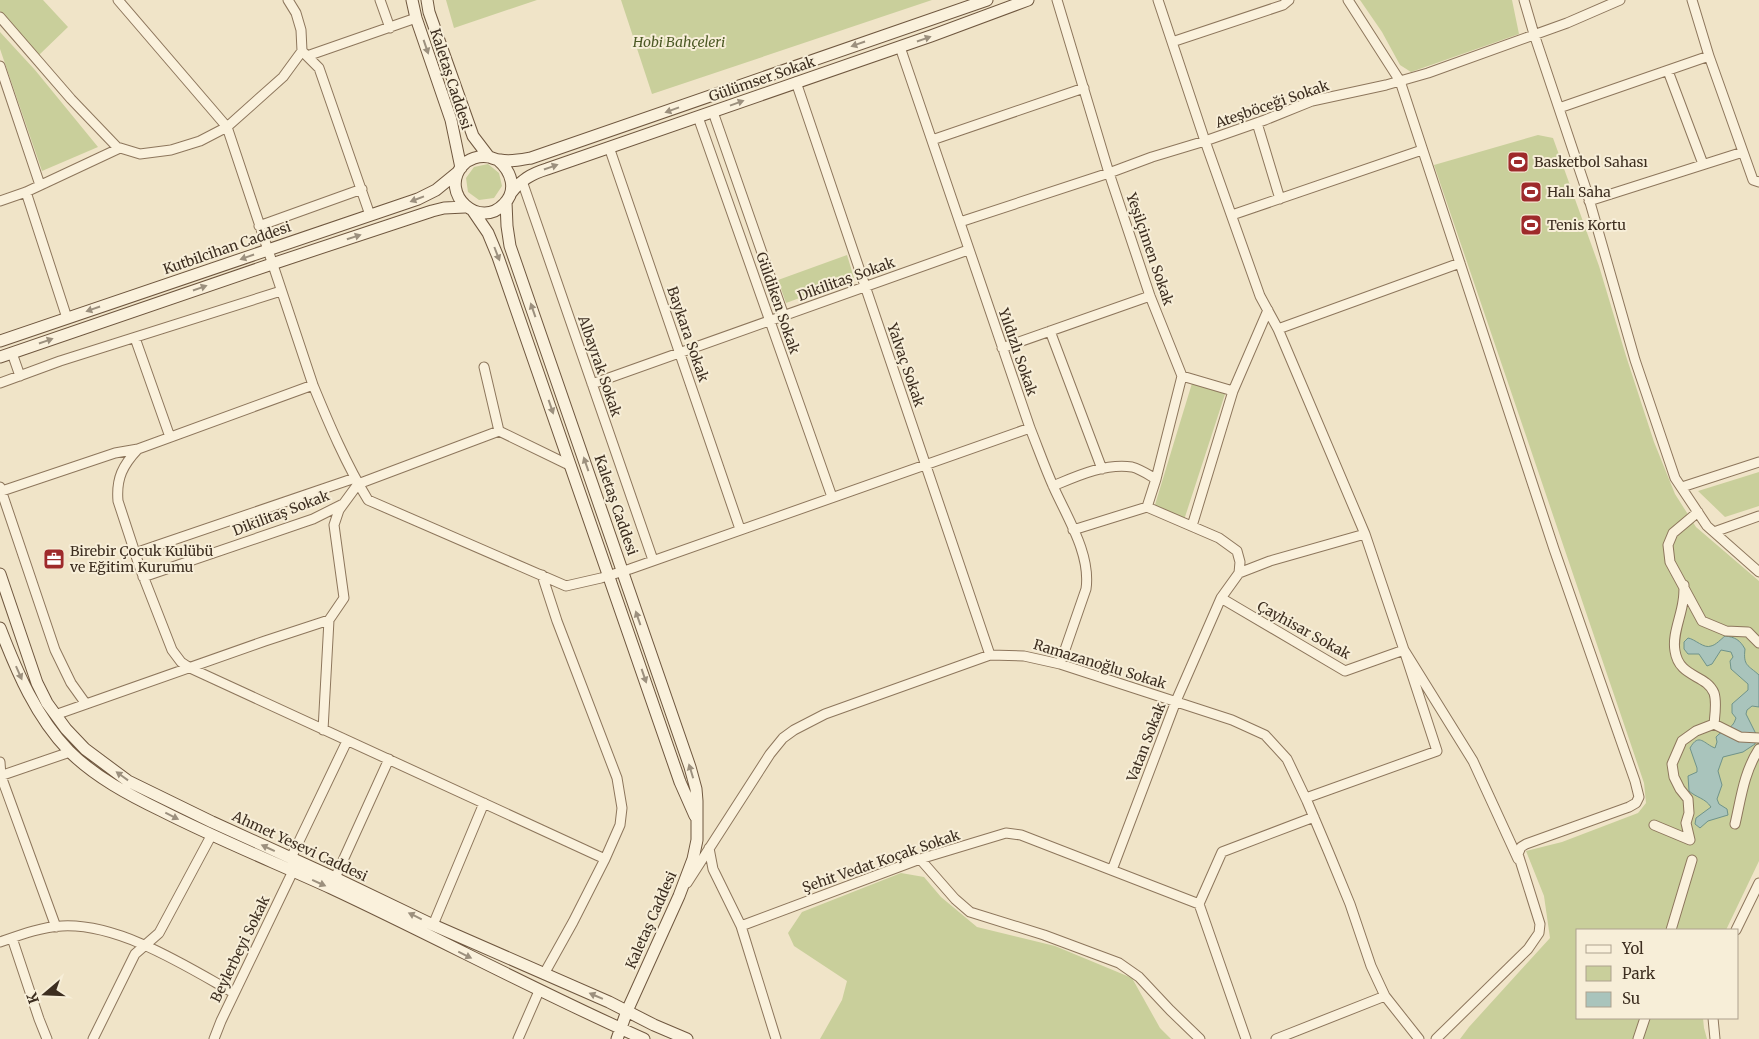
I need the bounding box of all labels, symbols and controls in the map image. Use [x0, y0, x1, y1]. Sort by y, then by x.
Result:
street label: Kaletaş Caddesi [426, 26, 476, 132]
park label: Hobi Bahçeleri [632, 33, 725, 51]
one-way arrow [917, 35, 932, 43]
one-way arrow [422, 39, 430, 54]
one-way arrow [850, 40, 865, 48]
street label: Gülümser Sokak [706, 52, 818, 106]
street label: Ateşböceği Sokak [1212, 76, 1331, 132]
one-way arrow [730, 99, 745, 106]
one-way arrow [664, 107, 679, 114]
sports icon: Basketbol Sahası [1506, 150, 1530, 174]
place label: Basketbol Sahası [1534, 153, 1648, 171]
one-way arrow [543, 163, 558, 170]
sports icon: Halı Saha [1519, 180, 1543, 204]
place label: Halı Saha [1547, 183, 1611, 201]
street label: Yeşilçimen Sokak [1122, 189, 1178, 308]
one-way arrow [409, 195, 424, 203]
sports icon: Tenis Kortu [1519, 213, 1543, 237]
place label: Tenis Kortu [1547, 216, 1626, 234]
street label: Kutbilcihan Caddesi [161, 218, 294, 278]
one-way arrow [346, 232, 361, 240]
one-way arrow [494, 246, 501, 261]
street label: Güldiken Sokak [752, 250, 804, 356]
one-way arrow [239, 253, 254, 261]
street label: Dikilitaş Sokak [795, 253, 897, 305]
one-way arrow [192, 284, 207, 292]
street label: Baykara Sokak [663, 284, 713, 384]
one-way arrow [529, 303, 536, 318]
street label: Yıldızlı Sokak [994, 305, 1041, 398]
one-way arrow [85, 306, 100, 314]
street label: Albayrak Sokak [574, 312, 626, 419]
street label: Yalvaç Sokak [883, 320, 929, 409]
one-way arrow [39, 337, 54, 345]
one-way arrow [547, 400, 555, 415]
street label: Kaletaş Caddesi [590, 452, 642, 558]
one-way arrow [581, 456, 589, 471]
street label: Dikilitaş Sokak [230, 486, 332, 540]
place label: Birebir Çocuk Kulübü ve Eğitim Kurumu [69, 542, 214, 576]
office icon: Birebir Çocuk Kulübü ve Eğitim Kurumu [42, 547, 66, 571]
street label: Çayhisar Sokak [1254, 597, 1354, 663]
one-way arrow [634, 610, 642, 625]
street label: Ramazanoğlu Sokak [1031, 635, 1169, 693]
one-way arrow [15, 666, 23, 680]
one-way arrow [640, 669, 648, 684]
street label: Vatan Sokak [1122, 700, 1169, 785]
one-way arrow [686, 764, 694, 779]
one-way arrow [115, 771, 129, 781]
street label: Ahmet Yesevi Caddesi [229, 806, 371, 885]
one-way arrow [164, 812, 179, 820]
street label: Şehit Vedat Koçak Sokak [800, 825, 962, 896]
one-way arrow [261, 843, 275, 851]
street label: Kaletaş Caddesi [621, 868, 681, 972]
one-way arrow [312, 880, 326, 888]
street label: Beylerbeyi Sokak [206, 893, 274, 1005]
one-way arrow [408, 912, 422, 920]
legend [1576, 929, 1739, 1019]
text: Yol [1621, 939, 1644, 958]
one-way arrow [458, 951, 472, 959]
text: Park [1622, 964, 1656, 983]
north arrow [20, 969, 70, 1019]
text: Su [1622, 989, 1640, 1008]
text: K [22, 990, 43, 1006]
one-way arrow [589, 992, 603, 1000]

